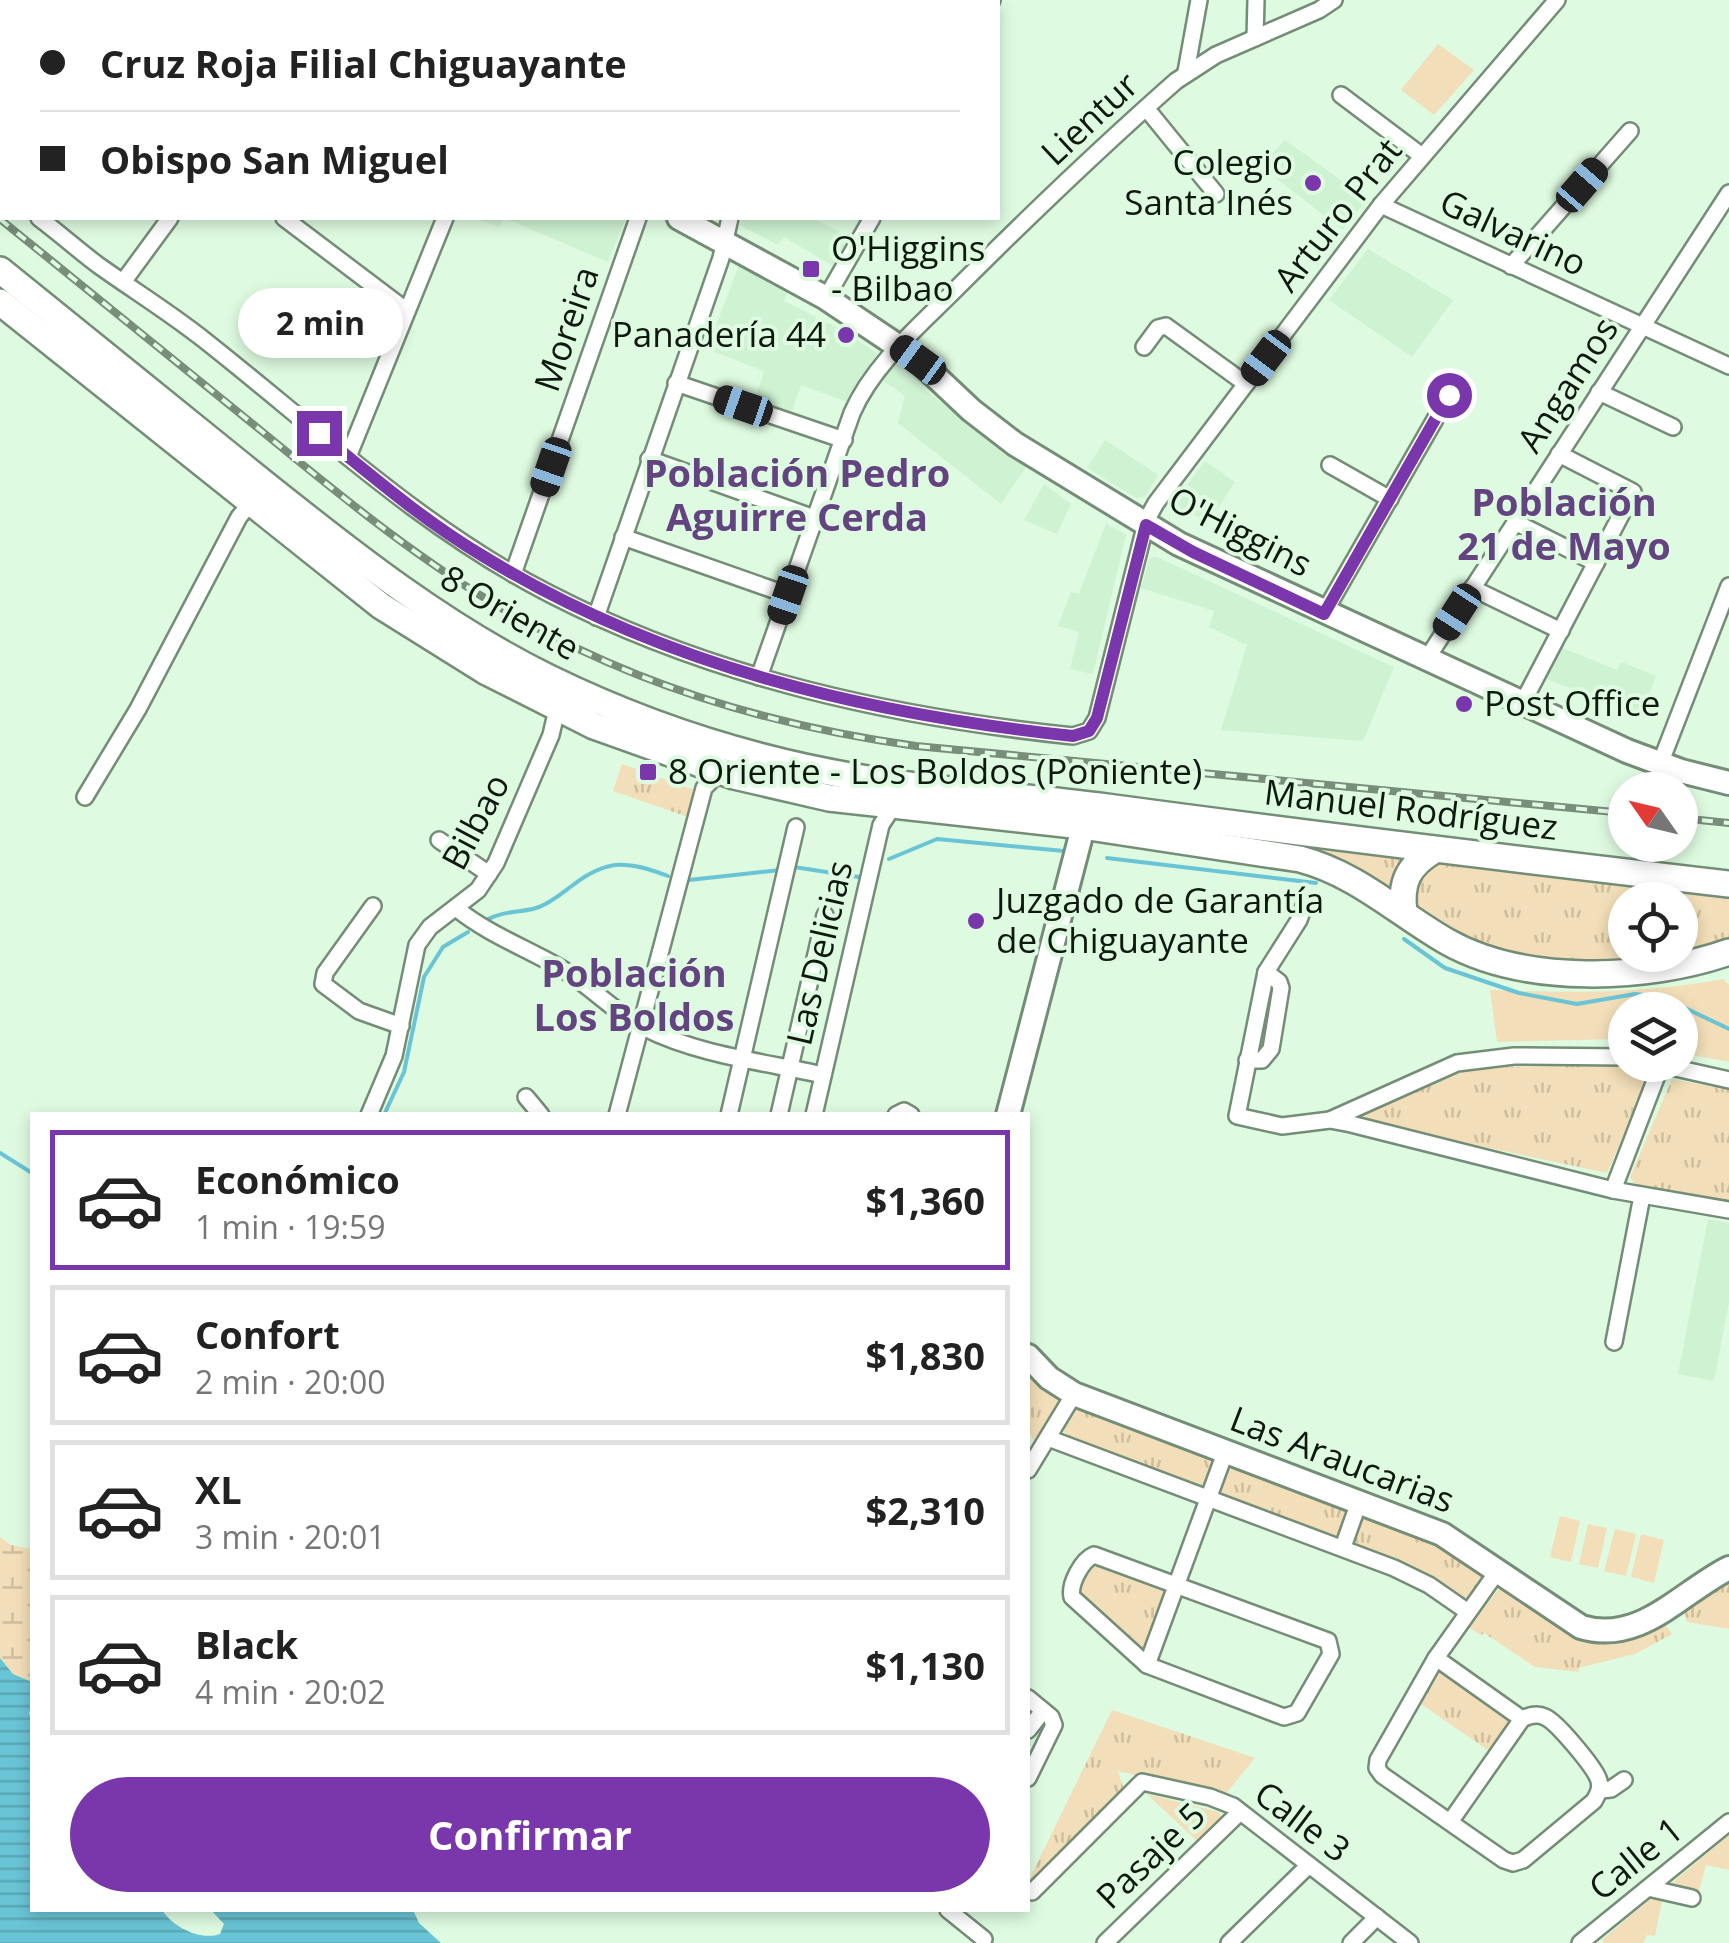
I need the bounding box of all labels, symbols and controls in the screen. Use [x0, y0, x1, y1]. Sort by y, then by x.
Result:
text: Cruz Roja Filial Chiguayante [100, 37, 627, 89]
street label: Lientur [1030, 61, 1148, 175]
street label: Arturo Prat [1262, 128, 1411, 300]
text: Obispo San Miguel [100, 133, 449, 185]
place label: Colegio Santa Inés [1124, 138, 1293, 225]
car [1551, 153, 1613, 217]
marker: Colegio Santa Inés [1302, 172, 1324, 194]
street label: Galvarino [1433, 177, 1594, 286]
place label: O'Higgins - Bilbao [831, 224, 986, 311]
marker: O'Higgins - Bilbao [800, 258, 822, 280]
street label: Moreira [522, 260, 609, 397]
callout: 2 min [236, 288, 402, 358]
text: 2 min [276, 301, 365, 344]
street label: Angamos [1506, 308, 1628, 461]
place label: Panadería 44 [612, 310, 826, 357]
marker: Panadería 44 [835, 324, 857, 346]
car [1236, 325, 1296, 391]
car [885, 330, 951, 390]
route start [1427, 373, 1472, 418]
car [710, 382, 776, 430]
route end [297, 411, 342, 456]
car [527, 434, 575, 500]
district label: Población Pedro Aguirre Cerda [644, 446, 950, 542]
street label: O'Higgins [1161, 475, 1320, 587]
district label: Población 21 de Mayo [1457, 475, 1671, 571]
street label: 8 Oriente [433, 553, 589, 670]
car [764, 562, 812, 628]
car [1428, 579, 1486, 645]
place label: Post Office [1484, 679, 1660, 726]
marker: Post Office [1453, 693, 1475, 715]
place label: 8 Oriente - Los Boldos (Poniente) [668, 747, 1202, 794]
marker: 8 Oriente - Los Boldos (Poniente) [637, 761, 659, 783]
street label: Bilbao [430, 765, 519, 877]
street label: Manuel Rodríguez [1262, 767, 1561, 850]
north arrow [1608, 772, 1698, 862]
map controls [1608, 772, 1698, 1082]
street label: Las Delicias [775, 856, 863, 1050]
place label: Juzgado de Garantía de Chiguayante [993, 876, 1324, 963]
button: locate [1608, 882, 1698, 972]
marker: Juzgado de Garantía de Chiguayante [965, 910, 987, 932]
district label: Población Los Boldos [534, 946, 734, 1042]
button: layers [1608, 992, 1698, 1082]
text: Económico [195, 1153, 400, 1205]
icon: car [75, 1155, 165, 1245]
text: $1,360 [866, 1174, 985, 1226]
text: 1 min · 19:59 [195, 1205, 386, 1248]
text: Confort [195, 1308, 340, 1360]
icon: car [75, 1310, 165, 1400]
text: $1,830 [866, 1329, 985, 1381]
text: 2 min · 20:00 [195, 1360, 386, 1403]
street label: Las Araucarias [1224, 1394, 1461, 1523]
text: XL [195, 1463, 242, 1515]
icon: car [75, 1465, 165, 1555]
text: $2,310 [866, 1484, 985, 1536]
text: 3 min · 20:01 [195, 1515, 386, 1558]
text: Black [195, 1618, 298, 1670]
icon: car [75, 1620, 165, 1710]
text: $1,130 [866, 1639, 985, 1691]
text: 4 min · 20:02 [195, 1670, 386, 1713]
street label: Calle 3 [1246, 1770, 1360, 1872]
button: Confirmar [70, 1777, 990, 1892]
street label: Pasaje 5 [1085, 1791, 1215, 1918]
street label: Calle 1 [1578, 1806, 1692, 1910]

